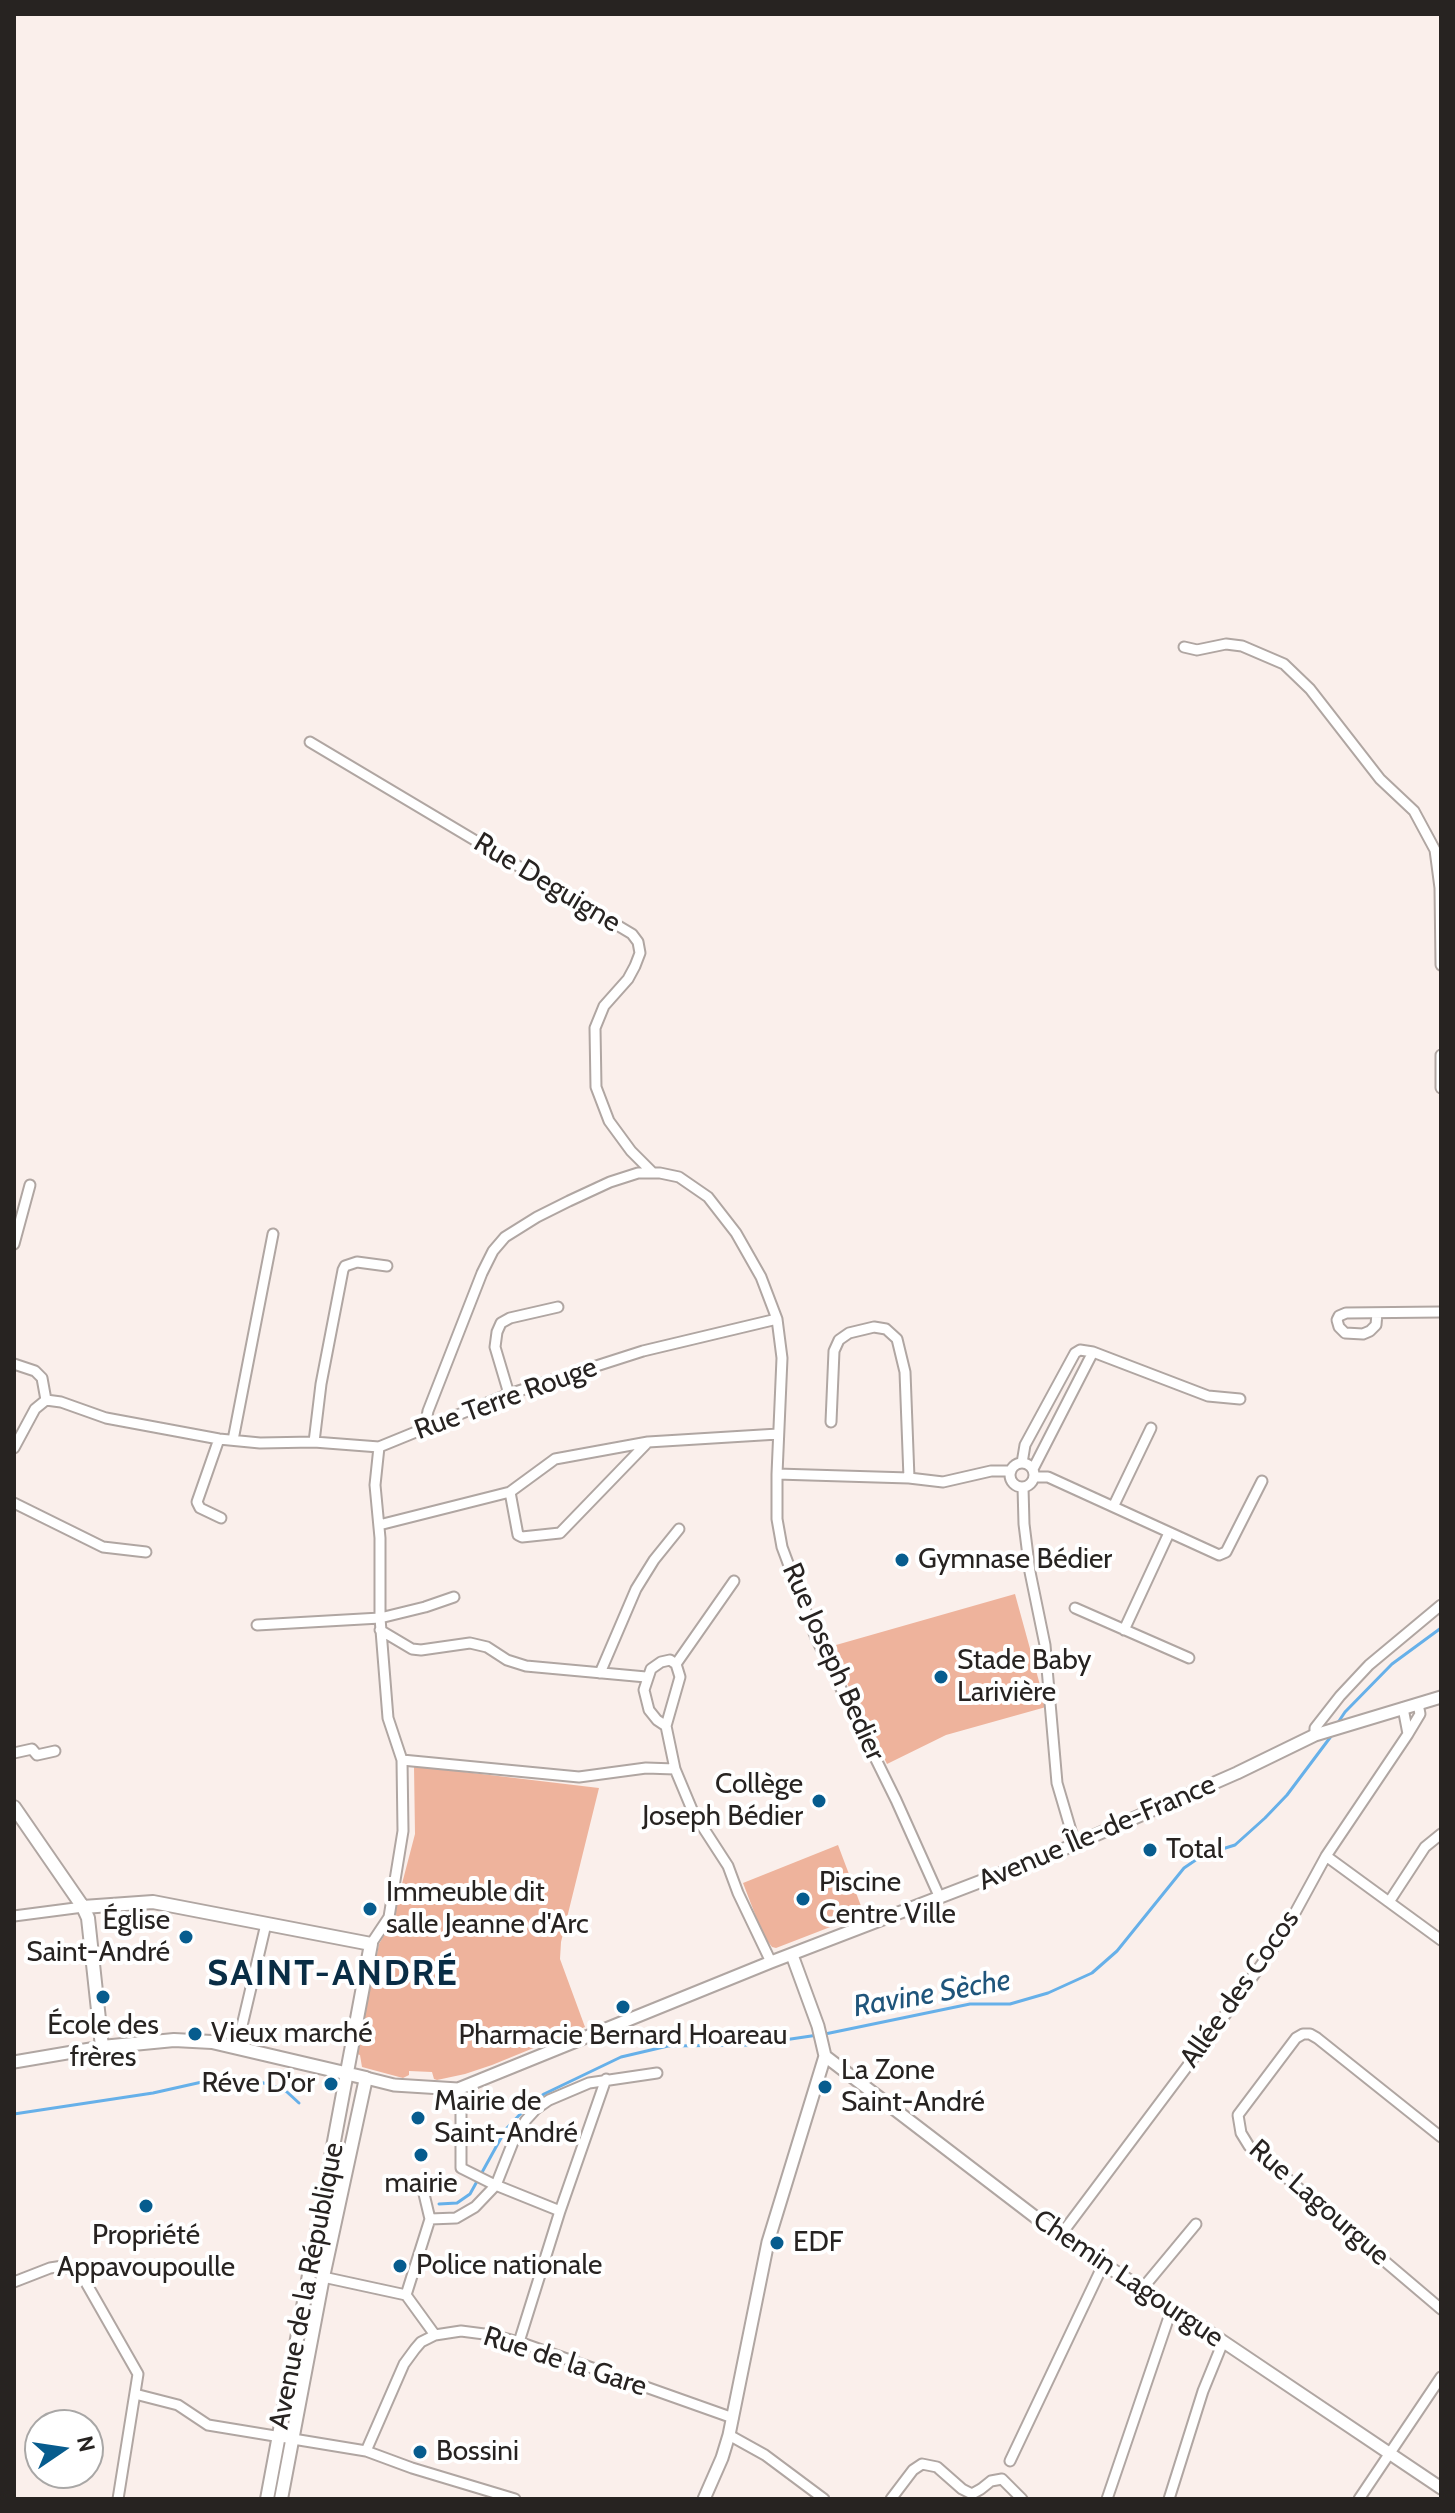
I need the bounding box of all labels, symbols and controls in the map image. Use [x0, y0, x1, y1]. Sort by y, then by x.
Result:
street label: Rue Deguigne [468, 826, 626, 940]
street label: Rue Terre Rouge [410, 1350, 602, 1448]
place label: Gymnase Bédier [918, 1543, 1112, 1577]
marker: Gymnase Bédier [893, 1551, 911, 1569]
street label: Rue Joseph Bedier [774, 1558, 892, 1766]
place label: Stade Baby Larivière [957, 1644, 1092, 1710]
marker: Stade Baby Larivière [932, 1668, 950, 1686]
place label: Collège Joseph Bédier [642, 1768, 803, 1834]
street label: Avenue Île-de-France [973, 1768, 1221, 1898]
marker: Collège Joseph Bédier [810, 1792, 828, 1810]
place label: Total [1166, 1833, 1223, 1867]
marker: Total [1141, 1841, 1159, 1859]
place label: Piscine Centre Ville [819, 1866, 956, 1932]
place label: Immeuble dit salle Jeanne d'Arc [386, 1876, 589, 1942]
marker: Piscine Centre Ville [794, 1890, 812, 1908]
marker: Immeuble dit salle Jeanne d'Arc [361, 1900, 379, 1918]
place label: Église Saint-André [26, 1904, 170, 1970]
street label: Allée des Cocos [1173, 1904, 1307, 2074]
marker: Église Saint-André [177, 1928, 195, 1946]
district label: SAINT-ANDRÉ [207, 1952, 459, 1996]
water label: Ravine Sèche [851, 1962, 1013, 2026]
marker: École des frères [94, 1988, 112, 2006]
marker: Pharmacie Bernard Hoareau [614, 1998, 632, 2016]
place label: École des frères [47, 2009, 159, 2075]
place label: Vieux marché [211, 2017, 373, 2051]
place label: Pharmacie Bernard Hoareau [458, 2019, 788, 2053]
marker: Vieux marché [186, 2025, 204, 2043]
place label: La Zone Saint-André [841, 2054, 985, 2120]
place label: Réve D'or [201, 2067, 315, 2101]
marker: Réve D'or [322, 2075, 340, 2093]
marker: La Zone Saint-André [816, 2078, 834, 2096]
place label: Mairie de Saint-André [434, 2085, 578, 2151]
marker: Mairie de Saint-André [409, 2109, 427, 2127]
street label: Rue Lagourgue [1242, 2133, 1396, 2273]
street label: Avenue de la République [263, 2140, 351, 2432]
marker: mairie [412, 2146, 430, 2164]
place label: mairie [384, 2167, 458, 2201]
marker: Propriété Appavoupoulle [137, 2197, 155, 2215]
street label: Chemin Lagourgue [1026, 2203, 1230, 2355]
place label: Propriété Appavoupoulle [57, 2219, 235, 2285]
place label: EDF [793, 2226, 844, 2260]
marker: EDF [768, 2234, 786, 2252]
place label: Police nationale [416, 2249, 602, 2283]
marker: Police nationale [391, 2257, 409, 2275]
street label: Rue de la Gare [479, 2320, 651, 2404]
north arrow [24, 2409, 104, 2489]
text: N [71, 2433, 101, 2455]
place label: Bossini [436, 2435, 519, 2469]
marker: Bossini [411, 2443, 429, 2461]

